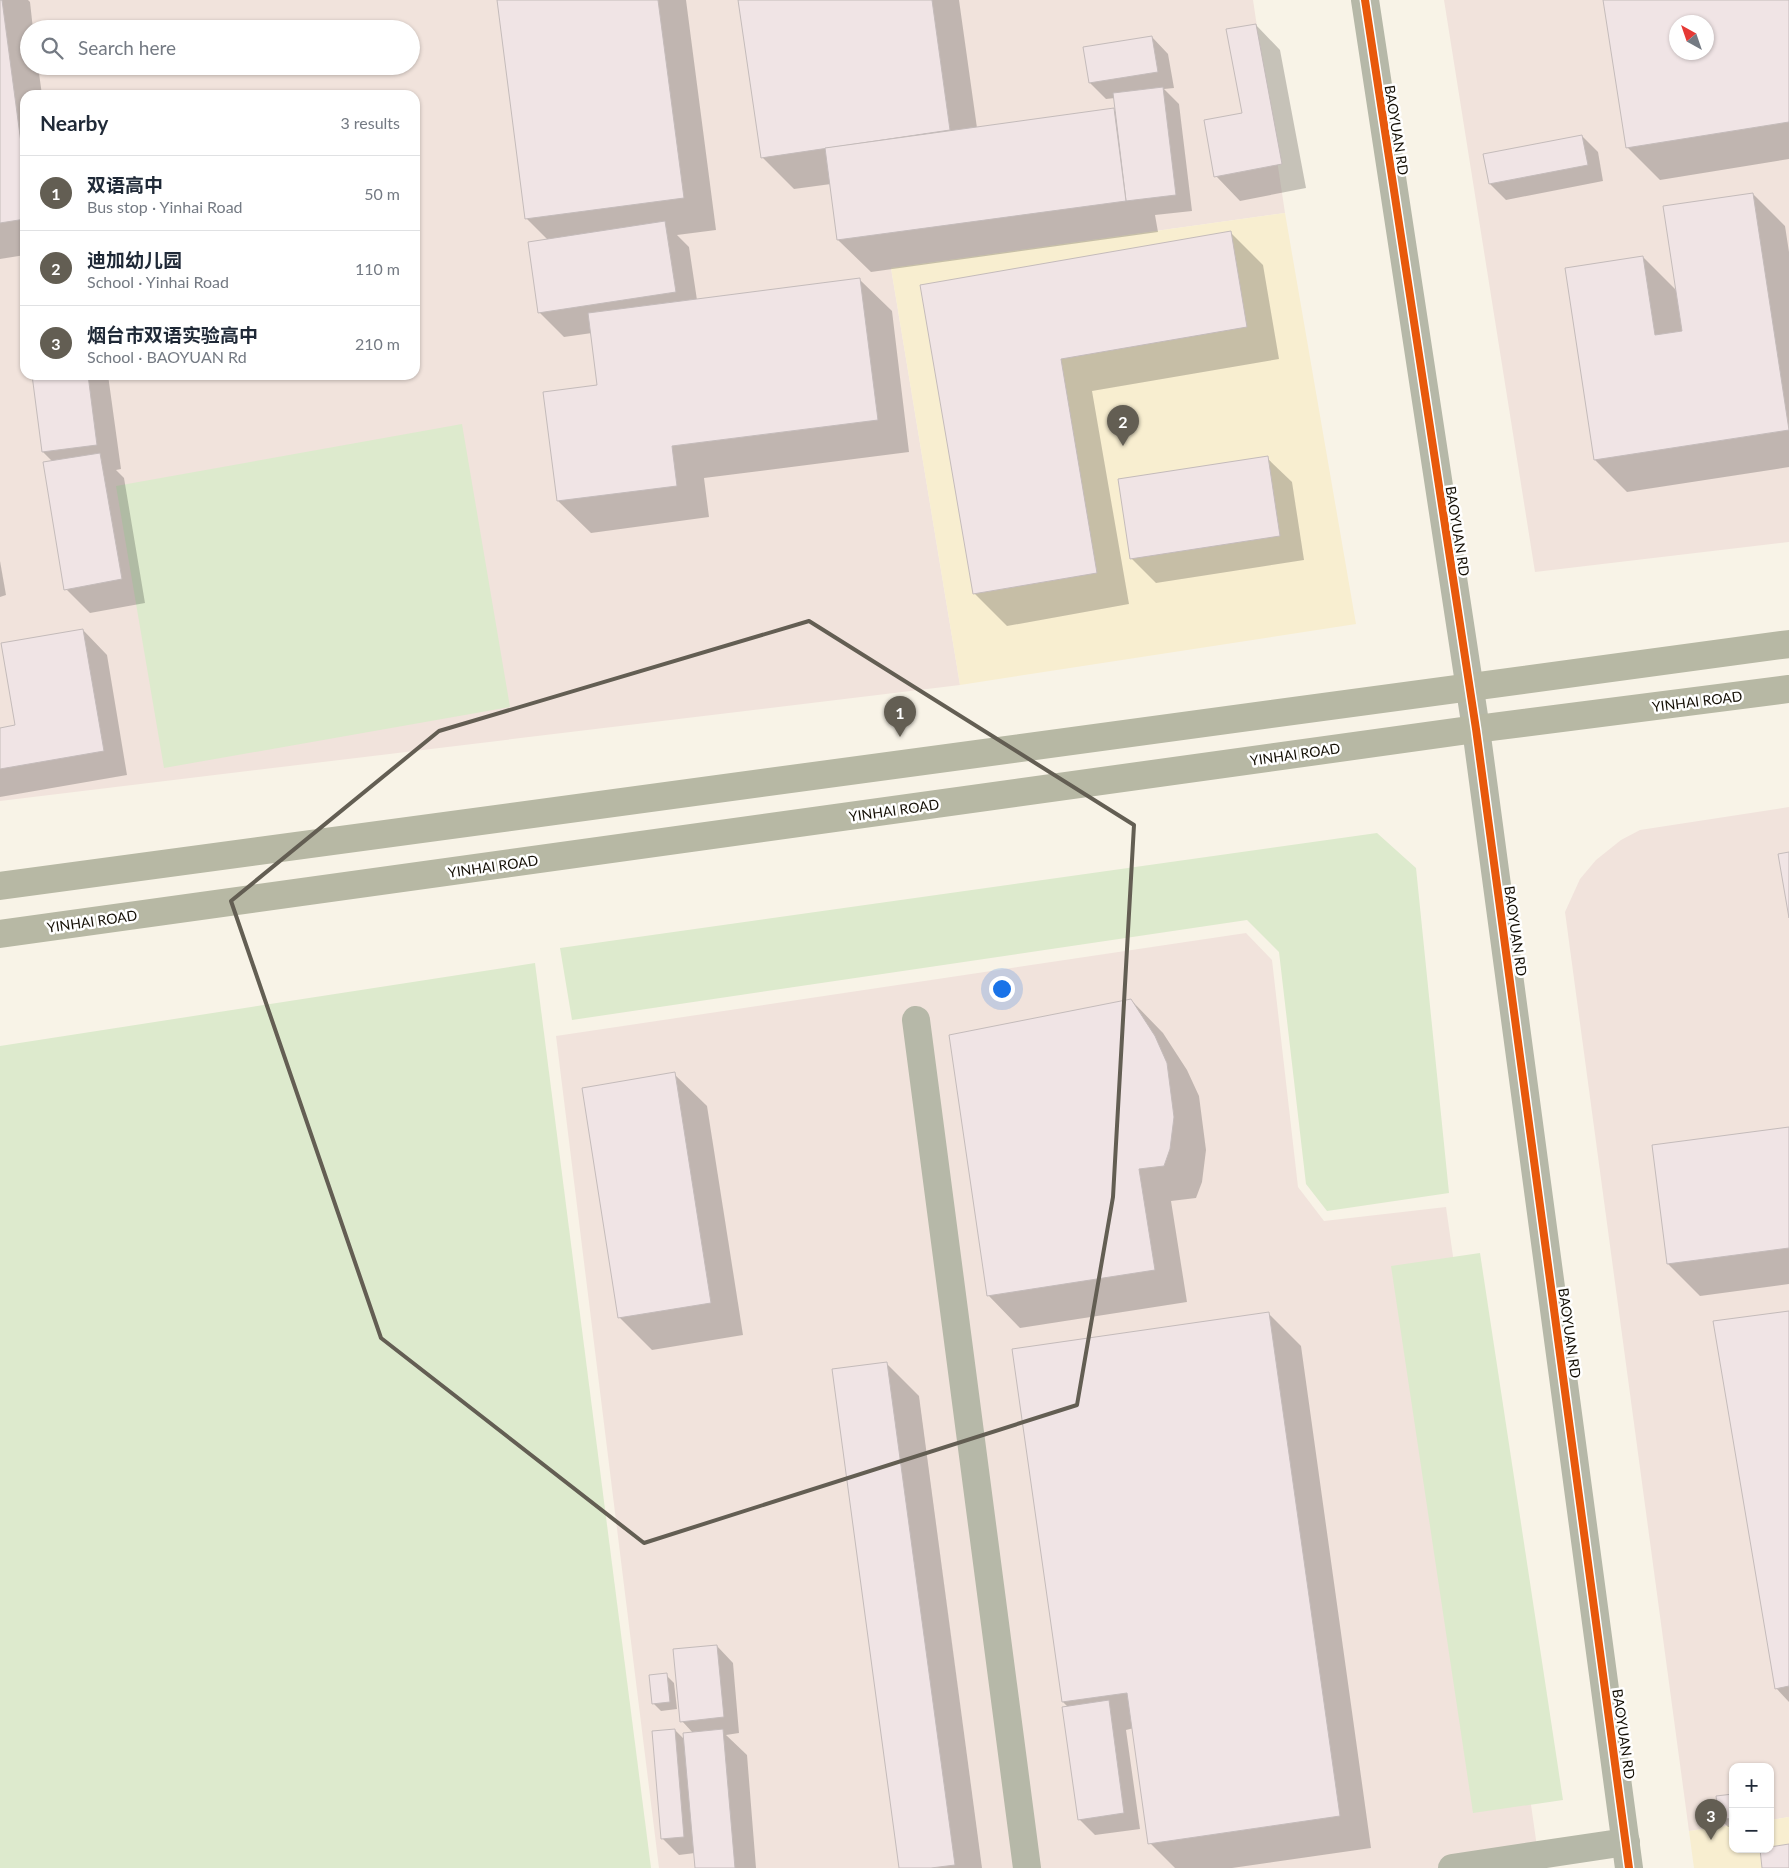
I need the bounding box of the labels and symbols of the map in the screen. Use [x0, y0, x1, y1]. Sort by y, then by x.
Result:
north arrow [1669, 15, 1714, 60]
street label: BAOYUAN RD [1382, 84, 1412, 176]
pin: 2 [1107, 405, 1139, 446]
street label: BAOYUAN RD [1443, 485, 1473, 577]
street label: YINHAI ROAD [1651, 687, 1743, 715]
pin: 1 [884, 696, 916, 737]
street label: YINHAI ROAD [1249, 739, 1341, 769]
street label: YINHAI ROAD [848, 795, 940, 825]
street label: YINHAI ROAD [447, 851, 539, 881]
street label: BAOYUAN RD [1501, 885, 1531, 977]
street label: YINHAI ROAD [46, 906, 138, 936]
your location [989, 976, 1015, 1002]
street label: BAOYUAN RD [1555, 1287, 1585, 1379]
street label: BAOYUAN RD [1609, 1688, 1639, 1780]
pin: 3 [1695, 1799, 1727, 1840]

